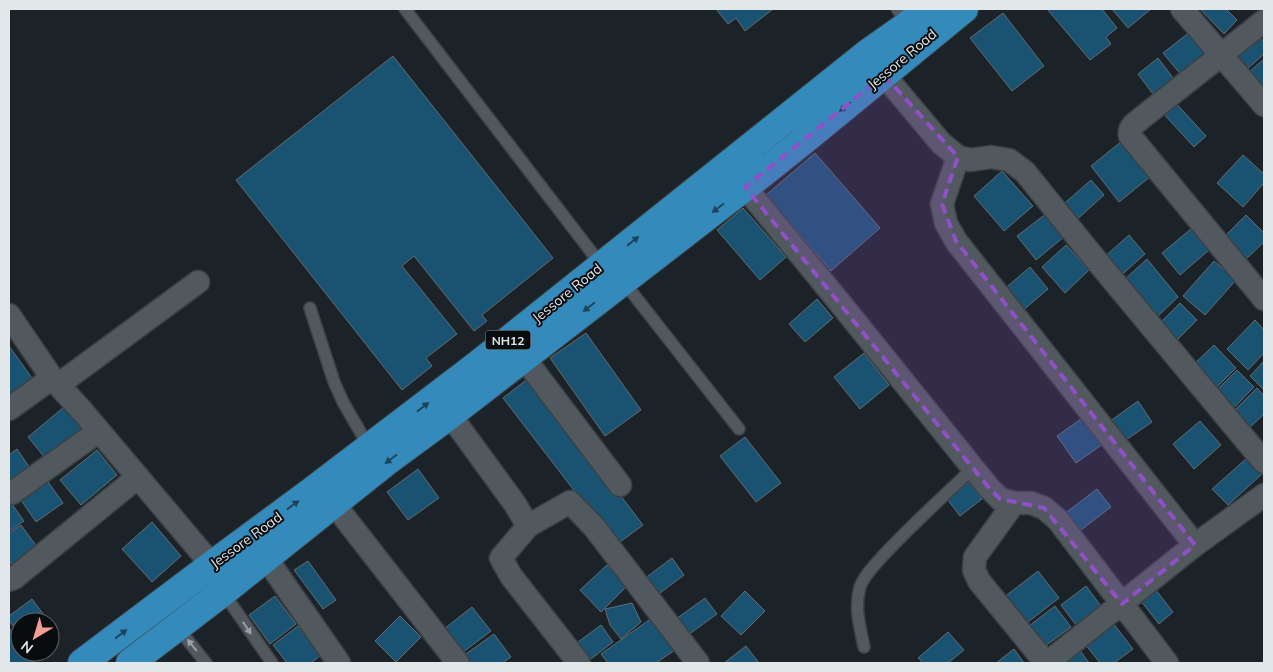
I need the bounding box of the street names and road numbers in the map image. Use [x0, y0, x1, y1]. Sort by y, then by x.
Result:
street label: Jessore Road [864, 25, 940, 93]
street label: Jessore Road [528, 259, 606, 327]
road number: NH12 [486, 330, 530, 350]
street label: Jessore Road [206, 508, 286, 572]

